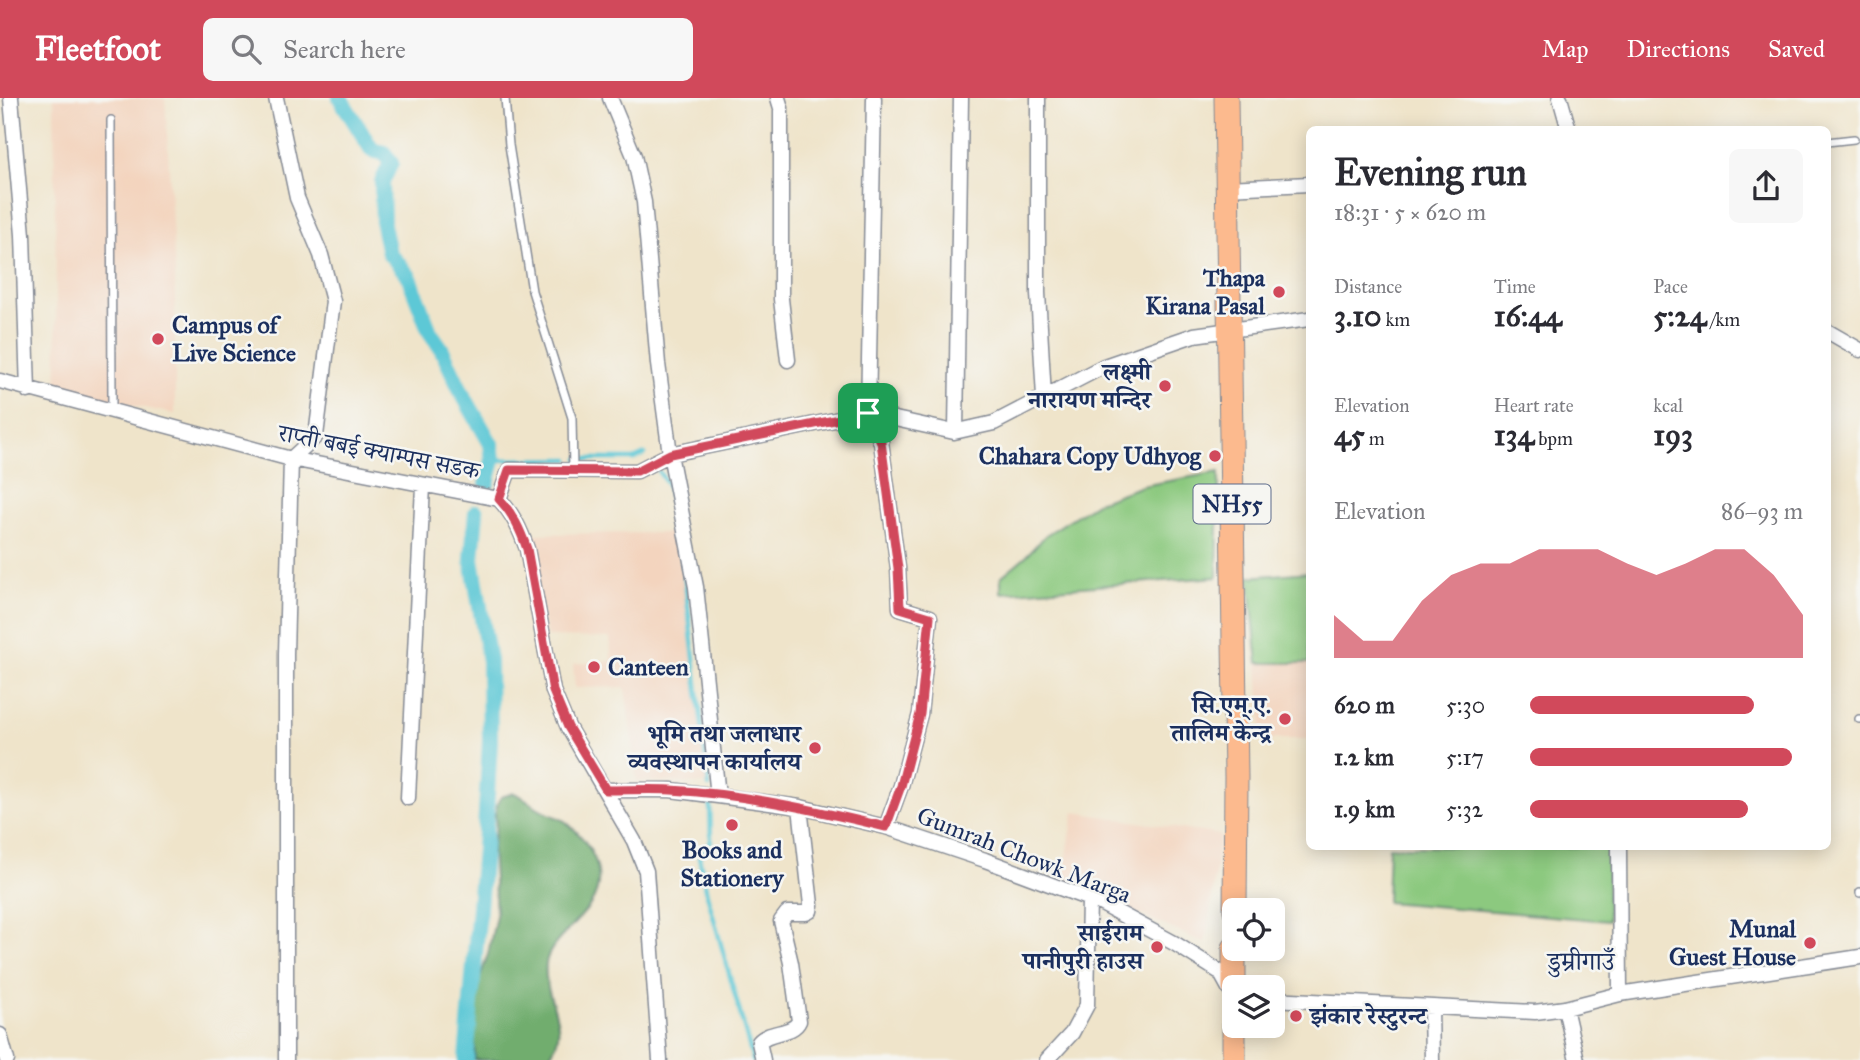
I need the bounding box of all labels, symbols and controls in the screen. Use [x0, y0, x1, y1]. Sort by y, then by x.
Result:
search box [203, 18, 693, 81]
text: Fleetfoot [35, 29, 161, 69]
icon: search [227, 30, 265, 68]
text: Search here [283, 33, 406, 65]
text: Map [1542, 34, 1589, 64]
text: Directions [1627, 34, 1730, 64]
text: Saved [1768, 34, 1825, 64]
text: Evening run [1334, 149, 1527, 195]
button: share [1729, 149, 1803, 223]
text: 18:31 · 5 × 620 m [1334, 198, 1486, 226]
place label: Thapa Kirana Pasal [1145, 263, 1266, 321]
text: Distance [1334, 275, 1402, 298]
text: Time [1494, 275, 1536, 298]
text: Pace [1653, 275, 1688, 298]
marker: Thapa Kirana Pasal [1271, 284, 1287, 300]
text: 3.10 [1334, 298, 1381, 334]
text: 16:44 [1494, 298, 1562, 334]
text: 5:24 [1653, 298, 1706, 334]
text: km [1381, 308, 1410, 331]
text: /km [1706, 308, 1740, 331]
place label: Campus of Live Science [172, 310, 296, 368]
marker: Campus of Live Science [150, 331, 166, 347]
place label: लक्ष्मी नारायण मन्दिर [1026, 357, 1153, 415]
marker: लक्ष्मी नारायण मन्दिर [1157, 378, 1173, 394]
pin [838, 383, 898, 443]
icon: arrive [849, 394, 887, 432]
text: Elevation [1334, 394, 1409, 417]
text: Heart rate [1494, 394, 1574, 417]
text: kcal [1653, 394, 1683, 417]
text: 45 [1334, 417, 1365, 453]
text: 134 [1494, 417, 1534, 453]
text: 193 [1653, 417, 1693, 453]
street label: राप्ती बबई क्याम्पस सडक [275, 418, 484, 487]
text: m [1365, 427, 1385, 450]
text: bpm [1534, 427, 1573, 450]
place label: Chahara Copy Udhyog [979, 441, 1202, 471]
marker: Chahara Copy Udhyog [1207, 448, 1223, 464]
road number: NH55 [1194, 484, 1270, 524]
text: Elevation [1334, 497, 1425, 525]
text: 86–93 m [1721, 497, 1803, 525]
place label: Canteen [608, 652, 689, 682]
marker: Canteen [586, 659, 602, 675]
place label: सि.एम्.ए. तालिम केन्द्र [1169, 690, 1273, 748]
text: 620 m [1334, 691, 1395, 719]
text: 5:30 [1446, 691, 1485, 719]
marker: सि.एम्.ए. तालिम केन्द्र [1277, 711, 1293, 727]
place label: भूमि तथा जलाधार व्यवस्थापन कार्यालय [626, 719, 803, 777]
marker: भूमि तथा जलाधार व्यवस्थापन कार्यालय [807, 740, 823, 756]
text: 1.2 km [1334, 743, 1394, 771]
text: 5:17 [1446, 743, 1484, 771]
text: 1.9 km [1334, 795, 1395, 823]
text: 5:32 [1446, 795, 1483, 823]
street label: Gumrah Chowk Marga [913, 800, 1136, 910]
marker: Books and Stationery [724, 817, 740, 833]
place label: Books and Stationery [681, 835, 785, 893]
map controls [1222, 898, 1285, 1038]
button: locate [1222, 898, 1285, 961]
place label: Munal Guest House [1669, 914, 1797, 972]
place label: साईराम पानीपुरी हाउस [1021, 918, 1145, 976]
marker: Munal Guest House [1802, 935, 1818, 951]
marker: साईराम पानीपुरी हाउस [1149, 939, 1165, 955]
district label: डुम्रीगाउँ [1545, 945, 1616, 978]
button: layers [1222, 975, 1285, 1038]
place label: झंकार रेस्टुरन्ट [1308, 1001, 1429, 1031]
marker: झंकार रेस्टुरन्ट [1288, 1008, 1304, 1024]

